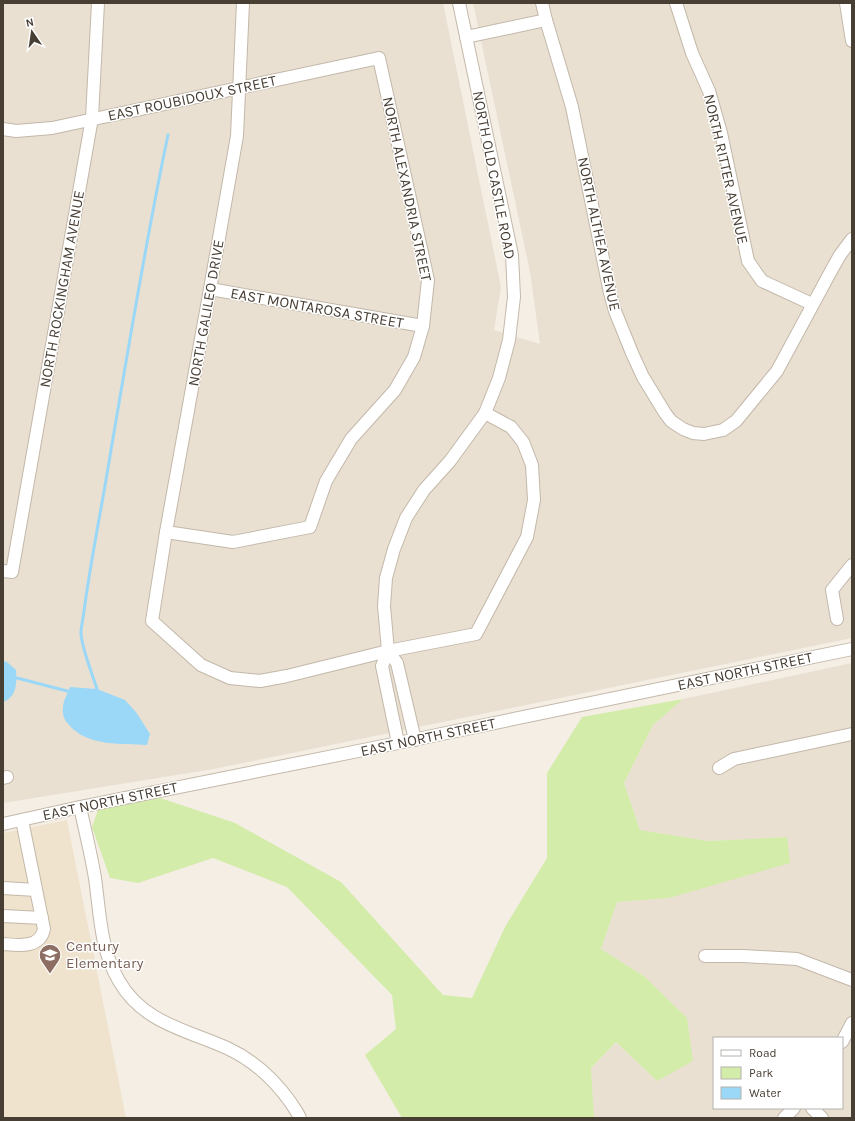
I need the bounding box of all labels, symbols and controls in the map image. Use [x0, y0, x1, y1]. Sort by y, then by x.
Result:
north arrow [12, 12, 52, 52]
text: N [25, 16, 35, 30]
street label: EAST ROUBIDOUX STREET [106, 71, 278, 125]
street label: NORTH OLD CASTLE ROAD [469, 89, 519, 261]
street label: NORTH RITTER AVENUE [700, 92, 752, 246]
street label: NORTH ALEXANDRIA STREET [379, 95, 435, 283]
street label: NORTH ALTHEA AVENUE [574, 155, 624, 313]
street label: NORTH ROCKINGHAM AVENUE [36, 189, 88, 389]
street label: NORTH GALILEO DRIVE [184, 238, 228, 388]
street label: EAST MONTAROSA STREET [229, 284, 406, 332]
street label: EAST NORTH STREET [676, 648, 815, 694]
street label: EAST NORTH STREET [359, 714, 498, 760]
street label: EAST NORTH STREET [41, 778, 180, 824]
place label: Century Elementary [66, 937, 143, 972]
school or university icon: Century Elementary [37, 942, 63, 975]
legend [713, 1037, 843, 1109]
text: Road [749, 1046, 777, 1060]
text: Park [749, 1066, 774, 1080]
text: Water [749, 1086, 782, 1100]

